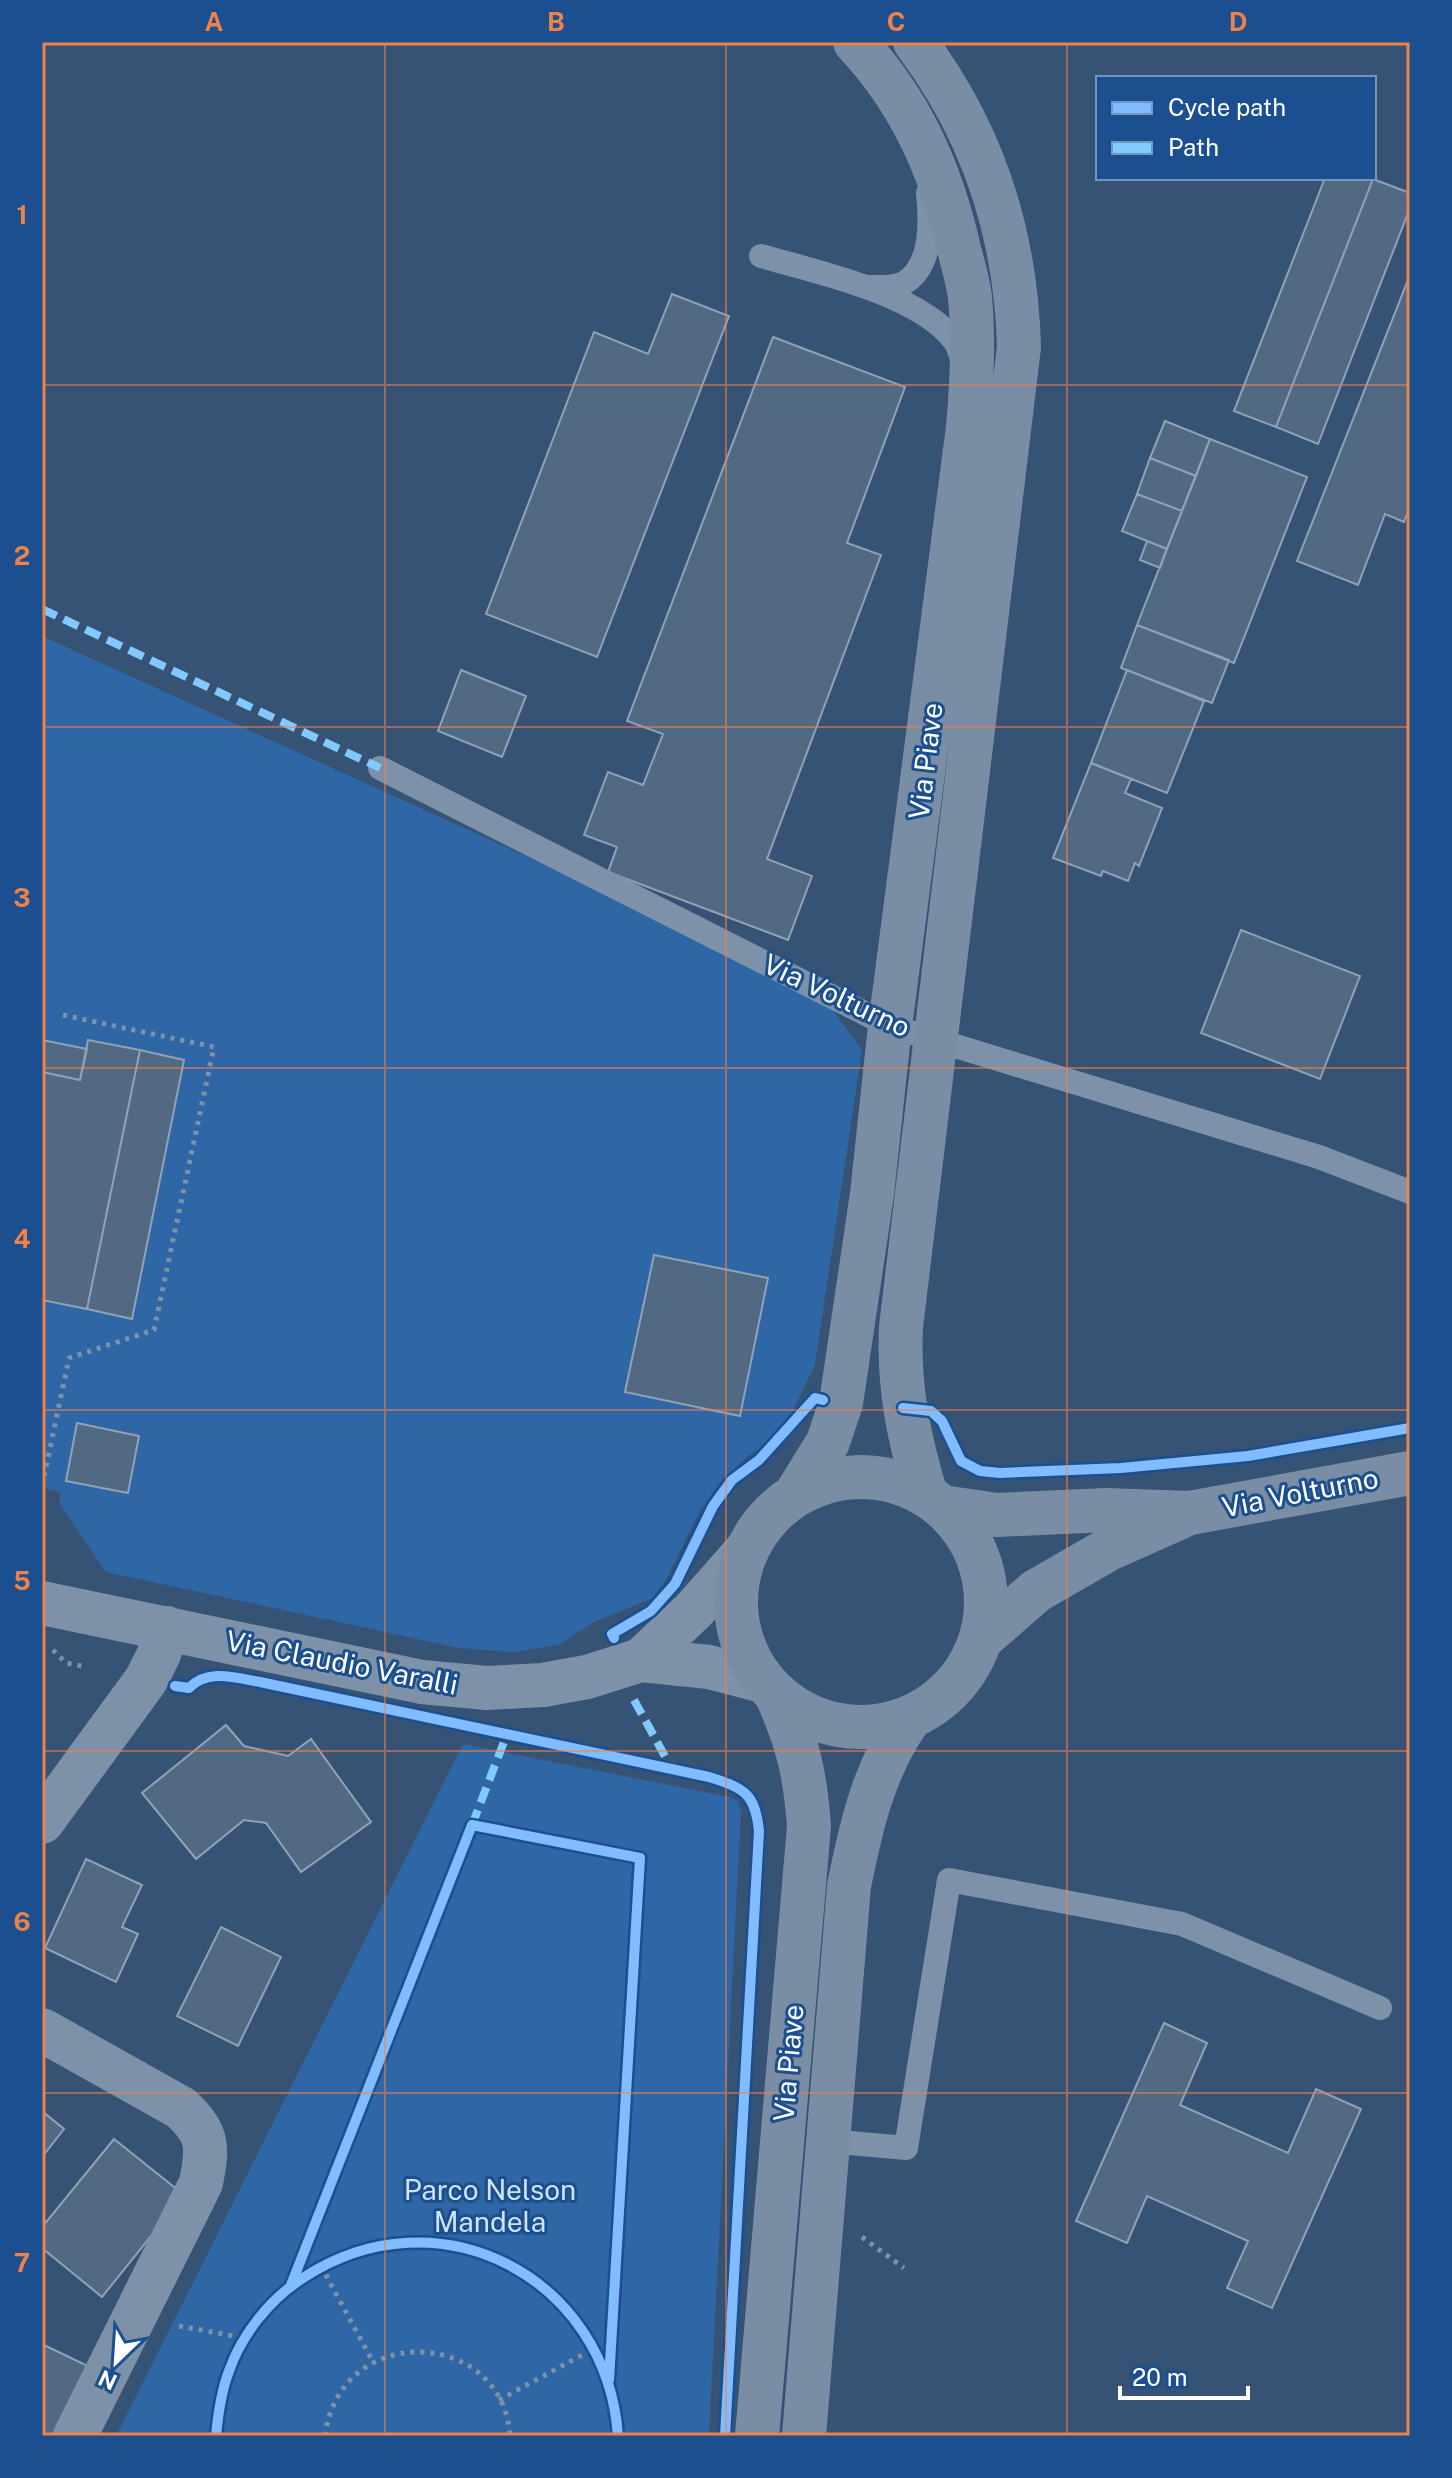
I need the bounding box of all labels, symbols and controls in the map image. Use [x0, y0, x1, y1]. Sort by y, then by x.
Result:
text: A [205, 6, 224, 37]
text: B [547, 6, 565, 37]
text: C [887, 6, 905, 37]
text: D [1229, 6, 1247, 37]
legend [1096, 76, 1376, 180]
text: Cycle path [1168, 93, 1286, 121]
text: Path [1168, 133, 1219, 161]
text: 1 [16, 199, 28, 230]
text: 2 [14, 540, 30, 571]
street label: Via Piave [901, 701, 949, 821]
text: 3 [13, 882, 31, 913]
street label: Via Volturno [758, 947, 916, 1043]
text: 4 [13, 1223, 31, 1254]
street label: Via Volturno [1219, 1461, 1381, 1523]
text: 5 [13, 1565, 31, 1596]
street label: Via Claudio Varalli [223, 1623, 461, 1701]
text: 6 [13, 1906, 31, 1937]
street label: Via Piave [766, 2003, 810, 2123]
park label: Parco Nelson Mandela [404, 2173, 576, 2238]
text: 7 [14, 2247, 30, 2278]
north arrow [76, 2322, 156, 2402]
scale bar [1120, 2350, 1248, 2400]
text: 20 m [1132, 2363, 1188, 2391]
text: N [94, 2365, 121, 2396]

